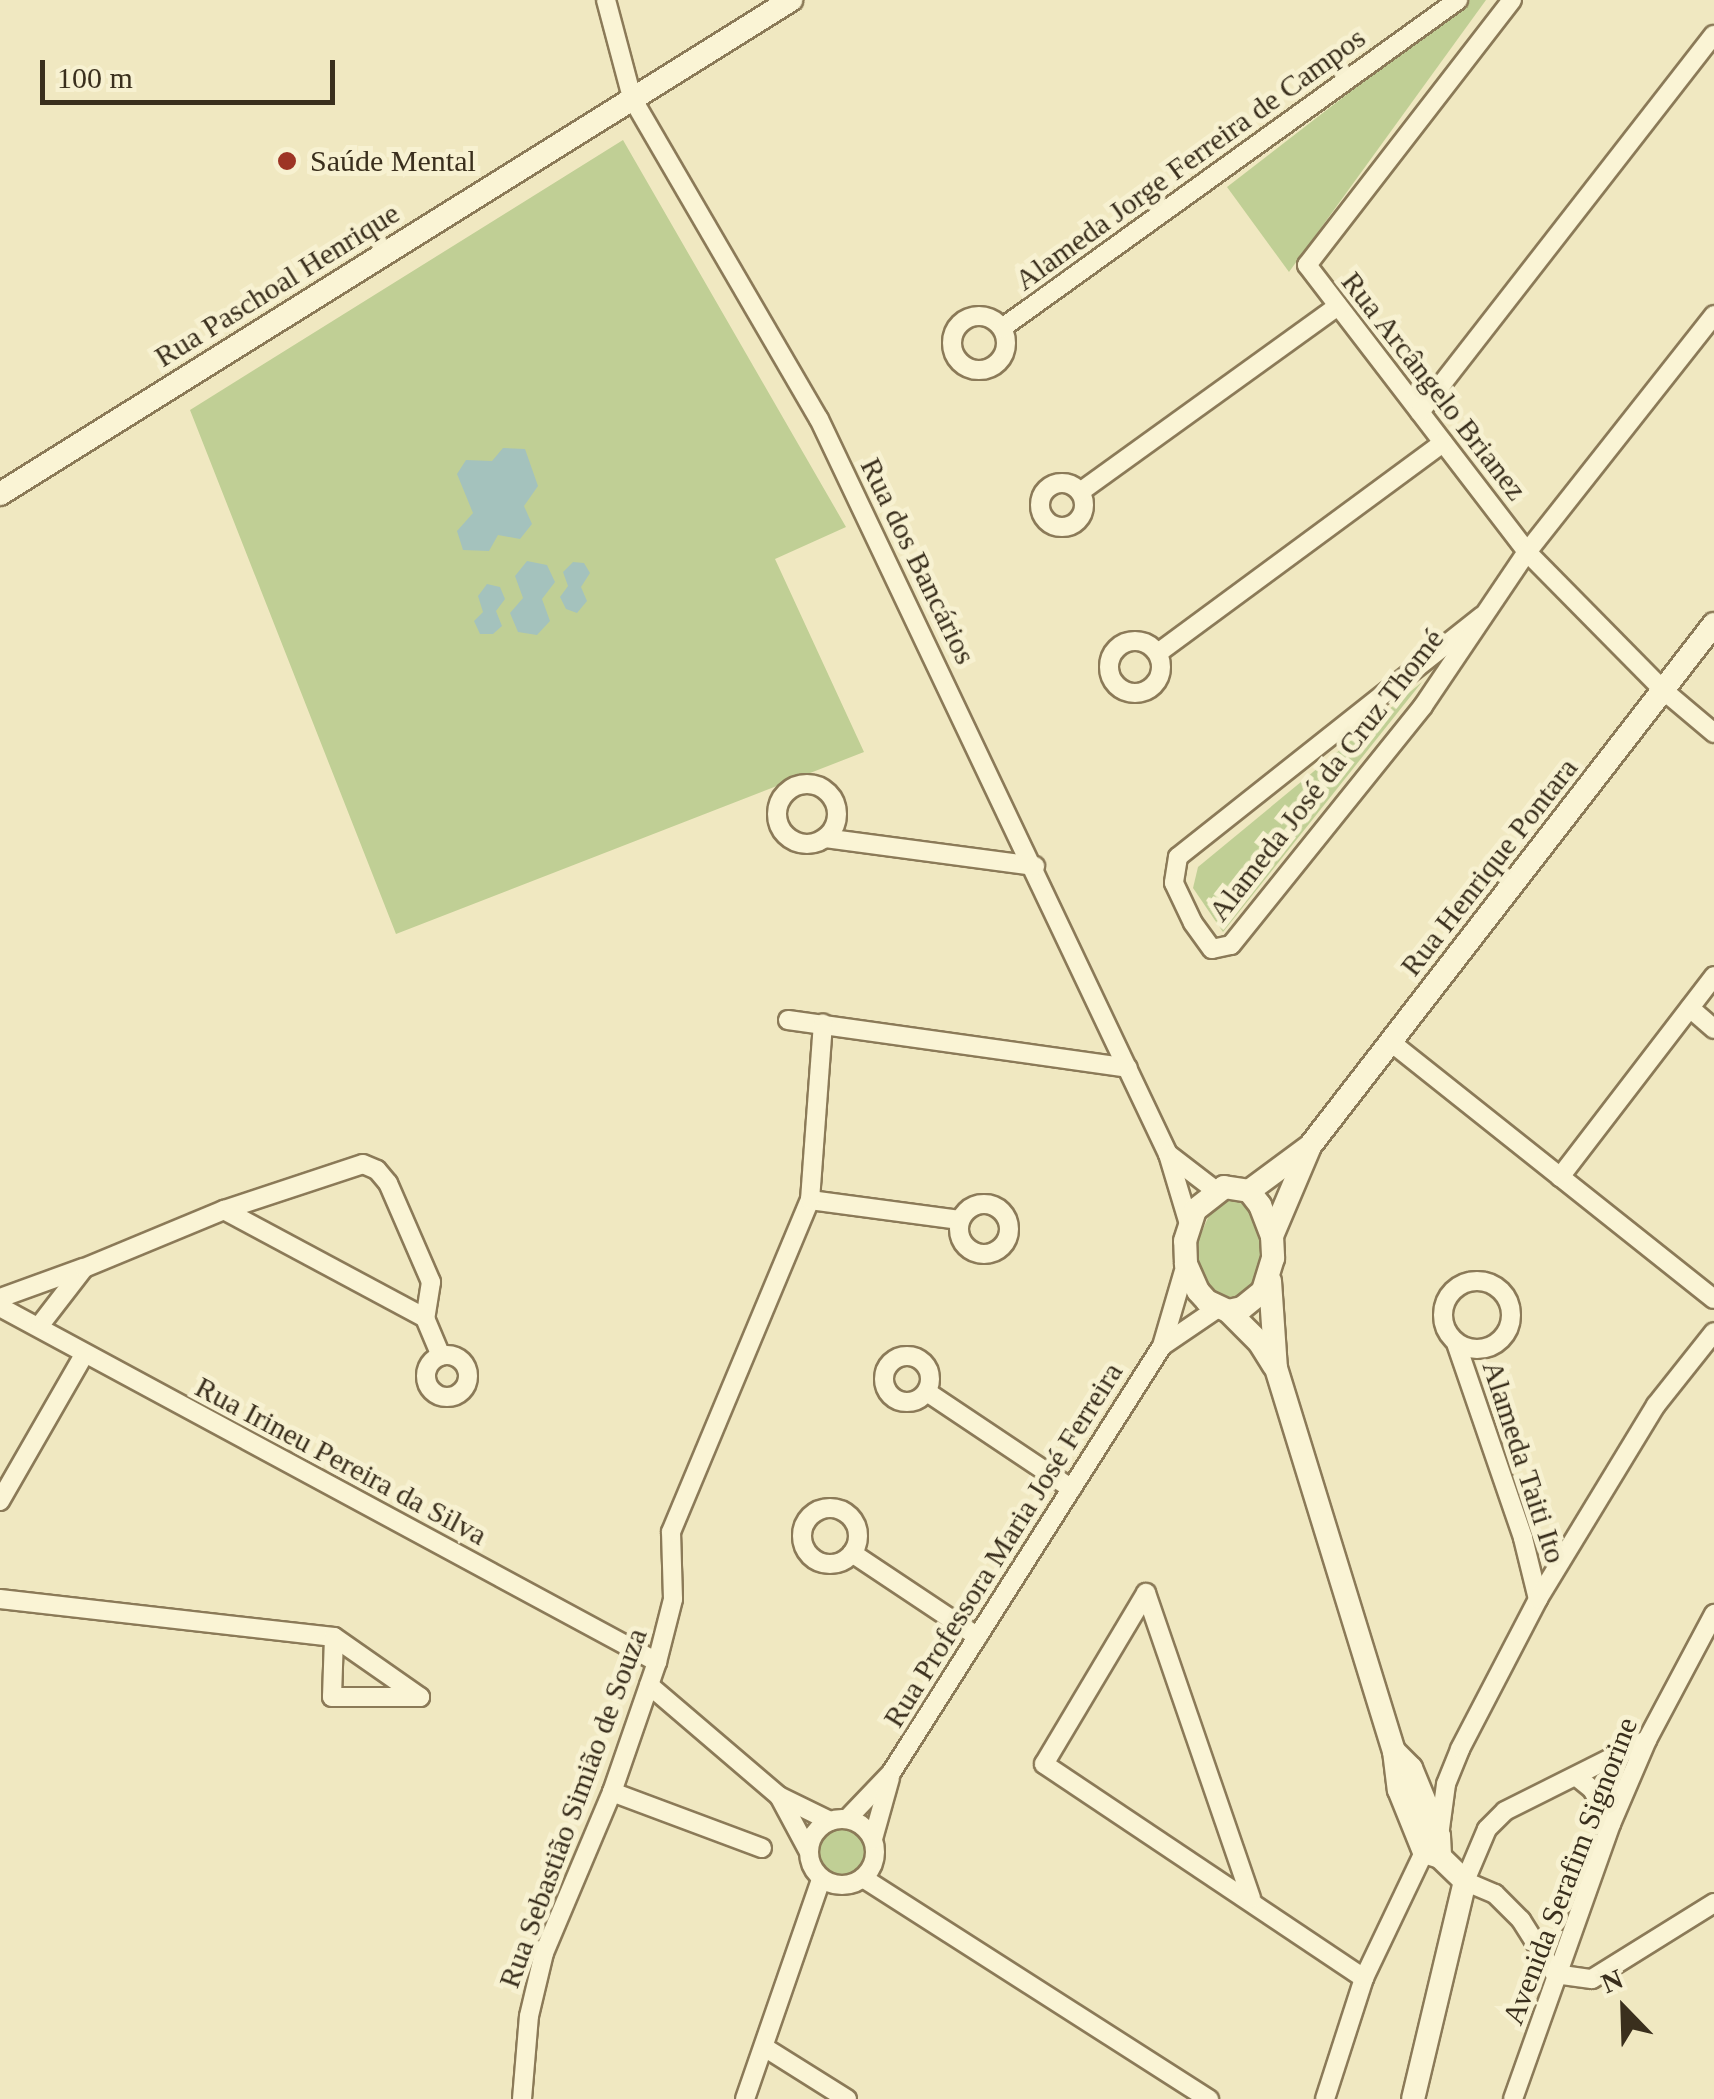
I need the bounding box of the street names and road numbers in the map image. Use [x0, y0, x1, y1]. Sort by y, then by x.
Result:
street label: Alameda Jorge Ferreira de Campos [1008, 20, 1372, 298]
street label: Rua Paschoal Henrique [148, 195, 406, 375]
street label: Rua Arcângelo Brianez [1333, 264, 1535, 508]
street label: Rua dos Bancários [853, 452, 983, 670]
street label: Alameda José da Cruz Thomé [1201, 621, 1451, 929]
street label: Rua Henrique Pontara [1393, 751, 1585, 983]
street label: Rua Professora Maria José Ferreira [876, 1356, 1130, 1734]
street label: Alameda Taiti Ito [1474, 1356, 1574, 1568]
street label: Rua Irineu Pereira da Silva [189, 1369, 493, 1553]
street label: Rua Sebastião Simião de Souza [491, 1623, 655, 1993]
street label: Avenida Serafim Signorine [1495, 1712, 1645, 2030]

